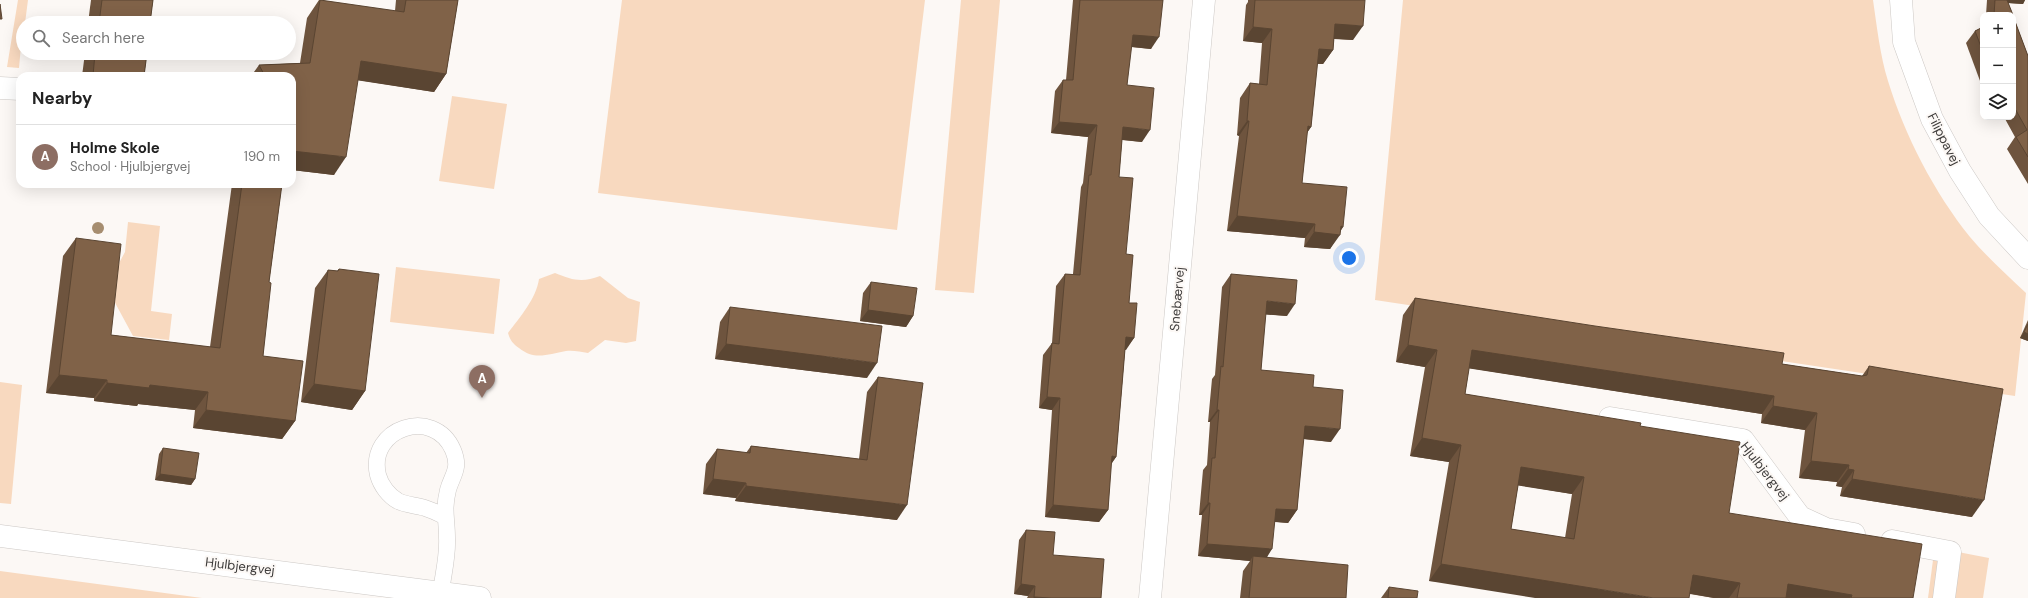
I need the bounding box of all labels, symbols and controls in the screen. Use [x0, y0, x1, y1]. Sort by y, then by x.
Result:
map controls [1980, 12, 2016, 120]
button: + [1980, 12, 2016, 48]
search box [16, 16, 296, 60]
icon: search [30, 27, 52, 49]
text: Search here [62, 28, 145, 48]
button: − [1980, 48, 2016, 84]
button: layers [1980, 84, 2016, 120]
text: Nearby [32, 87, 92, 109]
street label: Filippavej [1924, 110, 1964, 168]
text: Holme Skole [70, 138, 160, 158]
text: A [40, 148, 50, 165]
text: 190 m [244, 148, 280, 165]
text: School · Hjulbjergvej [70, 158, 190, 175]
your location [1339, 248, 1359, 268]
street label: Snebærvej [1166, 266, 1188, 332]
pin: A [469, 365, 495, 398]
street label: Hjulbjergvej [1737, 438, 1793, 504]
street label: Hjulbjergvej [204, 553, 276, 579]

